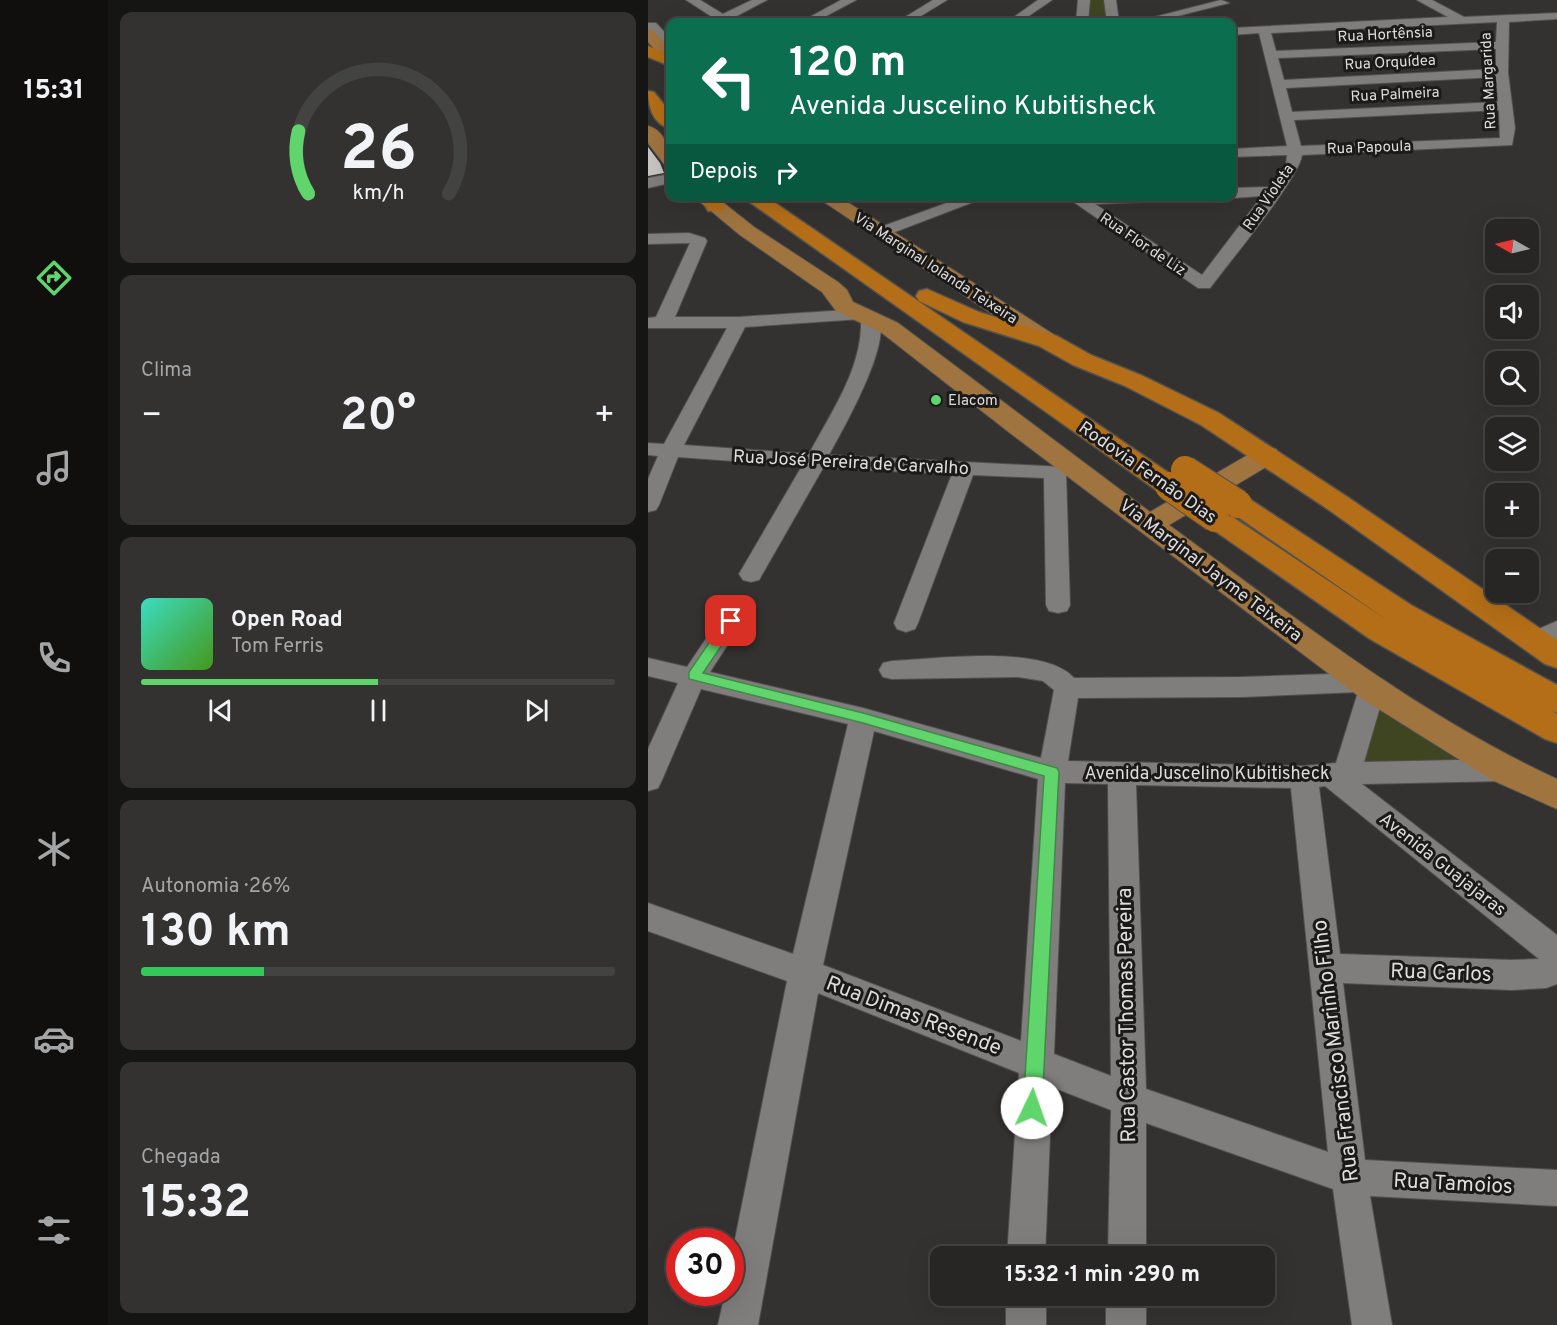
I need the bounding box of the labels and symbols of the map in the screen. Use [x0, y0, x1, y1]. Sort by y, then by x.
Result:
street label: Rua Hortênsia [1337, 24, 1433, 47]
street label: Rua Margarida [1477, 32, 1502, 130]
street label: Rua Orquídea [1344, 52, 1436, 75]
street label: Rua Palmeira [1350, 84, 1440, 107]
street label: Rua Papoula [1327, 138, 1412, 159]
street label: Rua Violeta [1240, 161, 1299, 235]
street label: Via Marginal Iolanda Teixeira [850, 209, 1020, 329]
street label: Rua Flor de Liz [1096, 210, 1189, 281]
north arrow [1485, 219, 1539, 273]
place label: Elacom [948, 392, 998, 411]
marker: Elacom [929, 393, 943, 407]
street label: Rodovia Fernão Dias [1074, 417, 1221, 530]
street label: Rua José Pereira de Carvalho [732, 446, 969, 481]
street label: Via Marginal Jayme Teixeira [1114, 495, 1306, 648]
pin [705, 595, 756, 646]
street label: Avenida Juscelino Kubitisheck [1085, 763, 1329, 786]
street label: Avenida Guajajaras [1374, 808, 1510, 922]
street label: Rua Castor Thomas Pereira [1112, 887, 1143, 1143]
street label: Rua Francisco Marinho Filho [1307, 918, 1366, 1183]
street label: Rua Carlos [1390, 958, 1492, 989]
street label: Rua Dimas Resende [822, 970, 1005, 1062]
position arrow [1000, 1076, 1064, 1140]
street label: Rua Tamoios [1393, 1168, 1513, 1201]
speed limit sign: 30 [666, 1228, 744, 1306]

